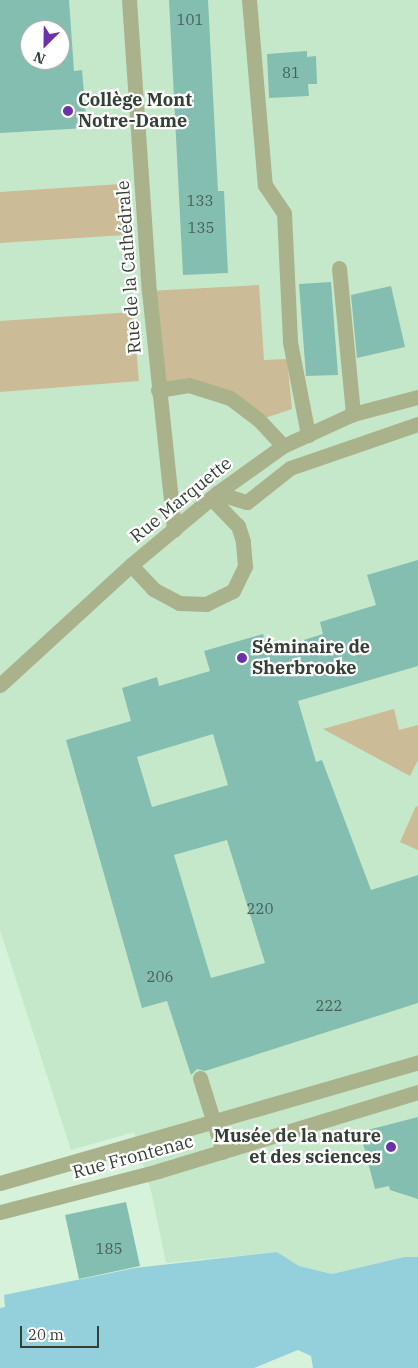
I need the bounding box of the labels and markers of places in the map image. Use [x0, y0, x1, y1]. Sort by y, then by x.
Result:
place label: Collège Mont Notre-Dame [78, 90, 192, 132]
marker: Collège Mont Notre-Dame [62, 105, 74, 117]
place label: Séminaire de Sherbrooke [252, 637, 370, 680]
marker: Séminaire de Sherbrooke [236, 652, 248, 664]
place label: Musée de la nature et des sciences [214, 1126, 381, 1168]
marker: Musée de la nature et des sciences [385, 1141, 397, 1153]

